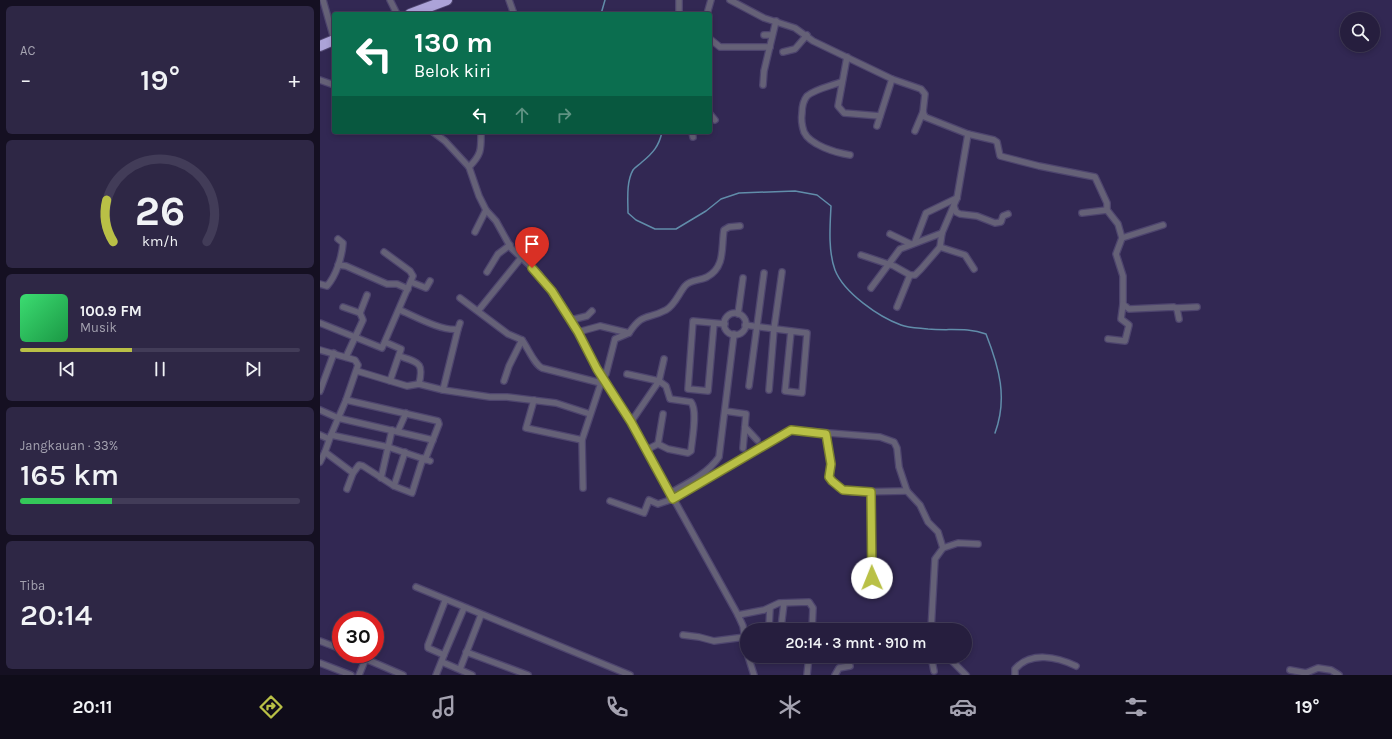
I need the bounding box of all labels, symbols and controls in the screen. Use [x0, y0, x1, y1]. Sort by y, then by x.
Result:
map controls [1340, 12, 1380, 52]
button: search [1340, 12, 1380, 52]
text: 130 m [414, 26, 493, 59]
icon: left [348, 28, 400, 80]
text: AC [20, 43, 35, 58]
text: Belok kiri [414, 60, 491, 82]
text: 19° [140, 62, 180, 98]
text: − [20, 67, 32, 93]
text: + [288, 67, 300, 93]
icon: left [469, 104, 491, 126]
icon: ahead [511, 104, 533, 126]
icon: right [553, 104, 575, 126]
text: 26 [135, 186, 185, 234]
pin [515, 227, 549, 268]
text: km/h [142, 232, 178, 249]
icon: arrive [521, 233, 543, 255]
text: 100.9 FM [80, 302, 142, 320]
text: Musik [80, 320, 117, 335]
icon: previous [56, 358, 78, 380]
icon: pause [149, 358, 171, 380]
icon: next [242, 358, 264, 380]
text: Jangkauan · 33% [20, 438, 118, 453]
text: 165 km [20, 457, 119, 493]
position arrow [851, 557, 893, 599]
text: Tiba [20, 578, 45, 593]
text: 20:14 [20, 597, 92, 633]
speed limit sign: 30 [332, 611, 384, 663]
text: 20:14 · 3 mnt · 910 m [785, 634, 927, 652]
icon: directions [257, 693, 285, 721]
icon: music [430, 693, 458, 721]
icon: phone [603, 693, 631, 721]
icon: climate [776, 693, 804, 721]
icon: car [949, 693, 977, 721]
icon: filters [1122, 693, 1150, 721]
text: 20:11 [72, 696, 112, 718]
text: 19° [1295, 696, 1320, 718]

